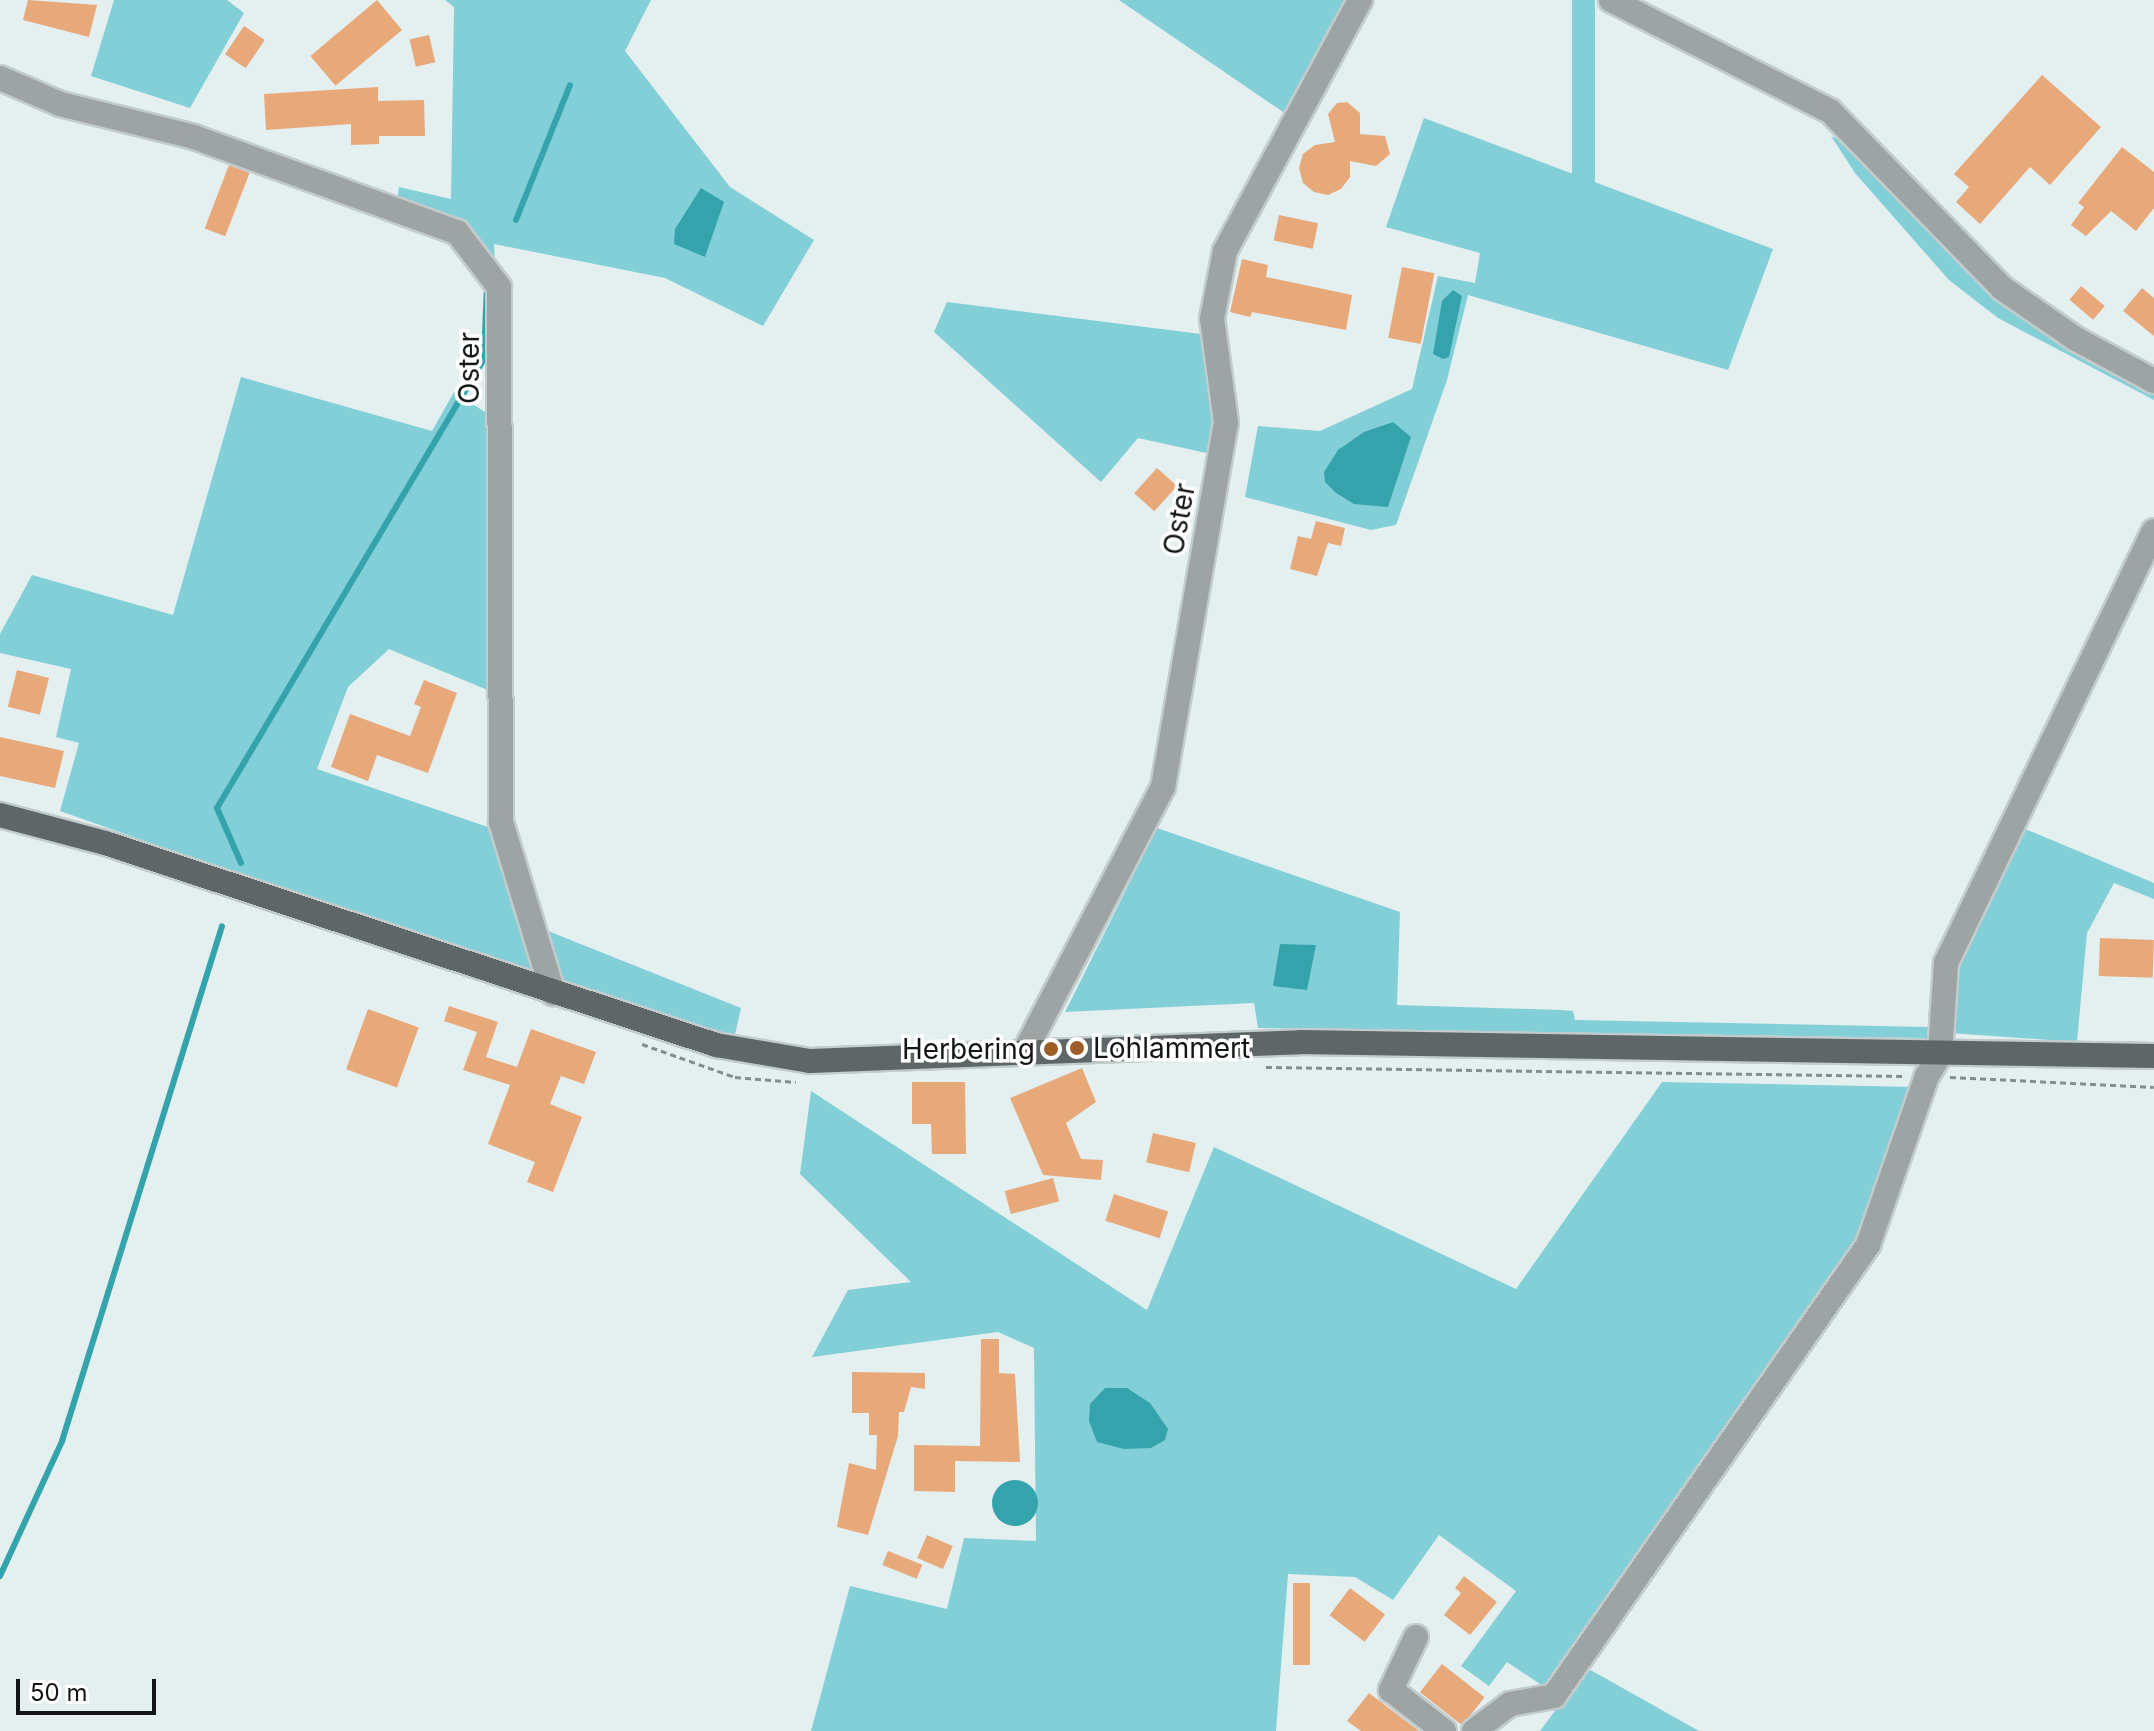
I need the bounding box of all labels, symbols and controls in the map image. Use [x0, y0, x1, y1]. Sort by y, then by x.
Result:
street label: Oster [452, 332, 486, 404]
street label: Oster [1156, 481, 1202, 557]
place label: Lohlammert [1093, 1031, 1250, 1065]
place label: Herbering [902, 1032, 1035, 1066]
marker: Lohlammert [1068, 1039, 1086, 1057]
marker: Herbering [1042, 1040, 1060, 1058]
scale bar [20, 1663, 160, 1713]
text: 50 m [30, 1678, 88, 1707]

